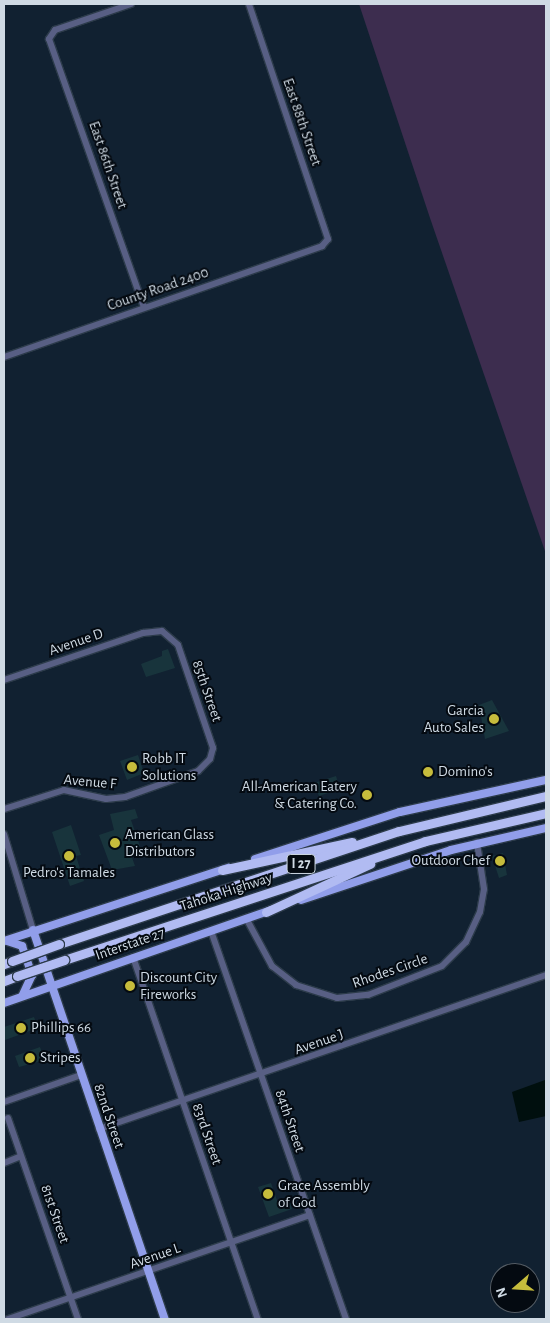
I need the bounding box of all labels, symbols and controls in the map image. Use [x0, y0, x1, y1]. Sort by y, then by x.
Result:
street label: East 88th Street [279, 76, 325, 168]
street label: East 86th Street [85, 119, 131, 211]
street label: County Road 2400 [105, 263, 211, 315]
street label: Avenue D [47, 624, 105, 660]
street label: 85th Street [188, 658, 226, 724]
place label: Garcia Auto Sales [424, 701, 484, 736]
marker: Garcia Auto Sales [488, 713, 500, 725]
place label: Robb IT Solutions [142, 749, 196, 784]
marker: Robb IT Solutions [126, 761, 138, 773]
place label: Domino's [438, 763, 493, 781]
marker: Domino's [422, 766, 434, 778]
street label: Avenue F [63, 771, 117, 793]
place label: All-American Eatery & Catering Co. [242, 777, 357, 812]
marker: All-American Eatery & Catering Co. [361, 789, 373, 801]
place label: American Glass Distributors [125, 825, 214, 860]
marker: American Glass Distributors [109, 837, 121, 849]
marker: Pedro's Tamales [63, 850, 75, 862]
road number: I 27 [286, 852, 316, 876]
place label: Outdoor Chef [412, 852, 490, 870]
marker: Outdoor Chef [494, 855, 506, 867]
place label: Pedro's Tamales [23, 864, 115, 882]
street label: Tahoka Highway [178, 869, 274, 915]
street label: Interstate 27 [93, 924, 167, 964]
street label: Rhodes Circle [350, 950, 430, 992]
place label: Discount City Fireworks [140, 968, 217, 1003]
marker: Discount City Fireworks [124, 980, 136, 992]
place label: Phillips 66 [31, 1019, 91, 1037]
marker: Phillips 66 [15, 1022, 27, 1034]
street label: Avenue J [292, 1025, 346, 1059]
place label: Stripes [40, 1049, 80, 1067]
marker: Stripes [24, 1052, 36, 1064]
street label: 82nd Street [90, 1081, 128, 1151]
street label: 84th Street [271, 1087, 309, 1155]
street label: 83rd Street [188, 1101, 226, 1167]
place label: Grace Assembly of God [278, 1176, 370, 1211]
street label: 81st Street [37, 1183, 73, 1245]
marker: Grace Assembly of God [262, 1188, 274, 1200]
street label: Avenue L [127, 1239, 183, 1273]
north arrow [490, 1263, 540, 1313]
text: N [494, 1286, 510, 1299]

